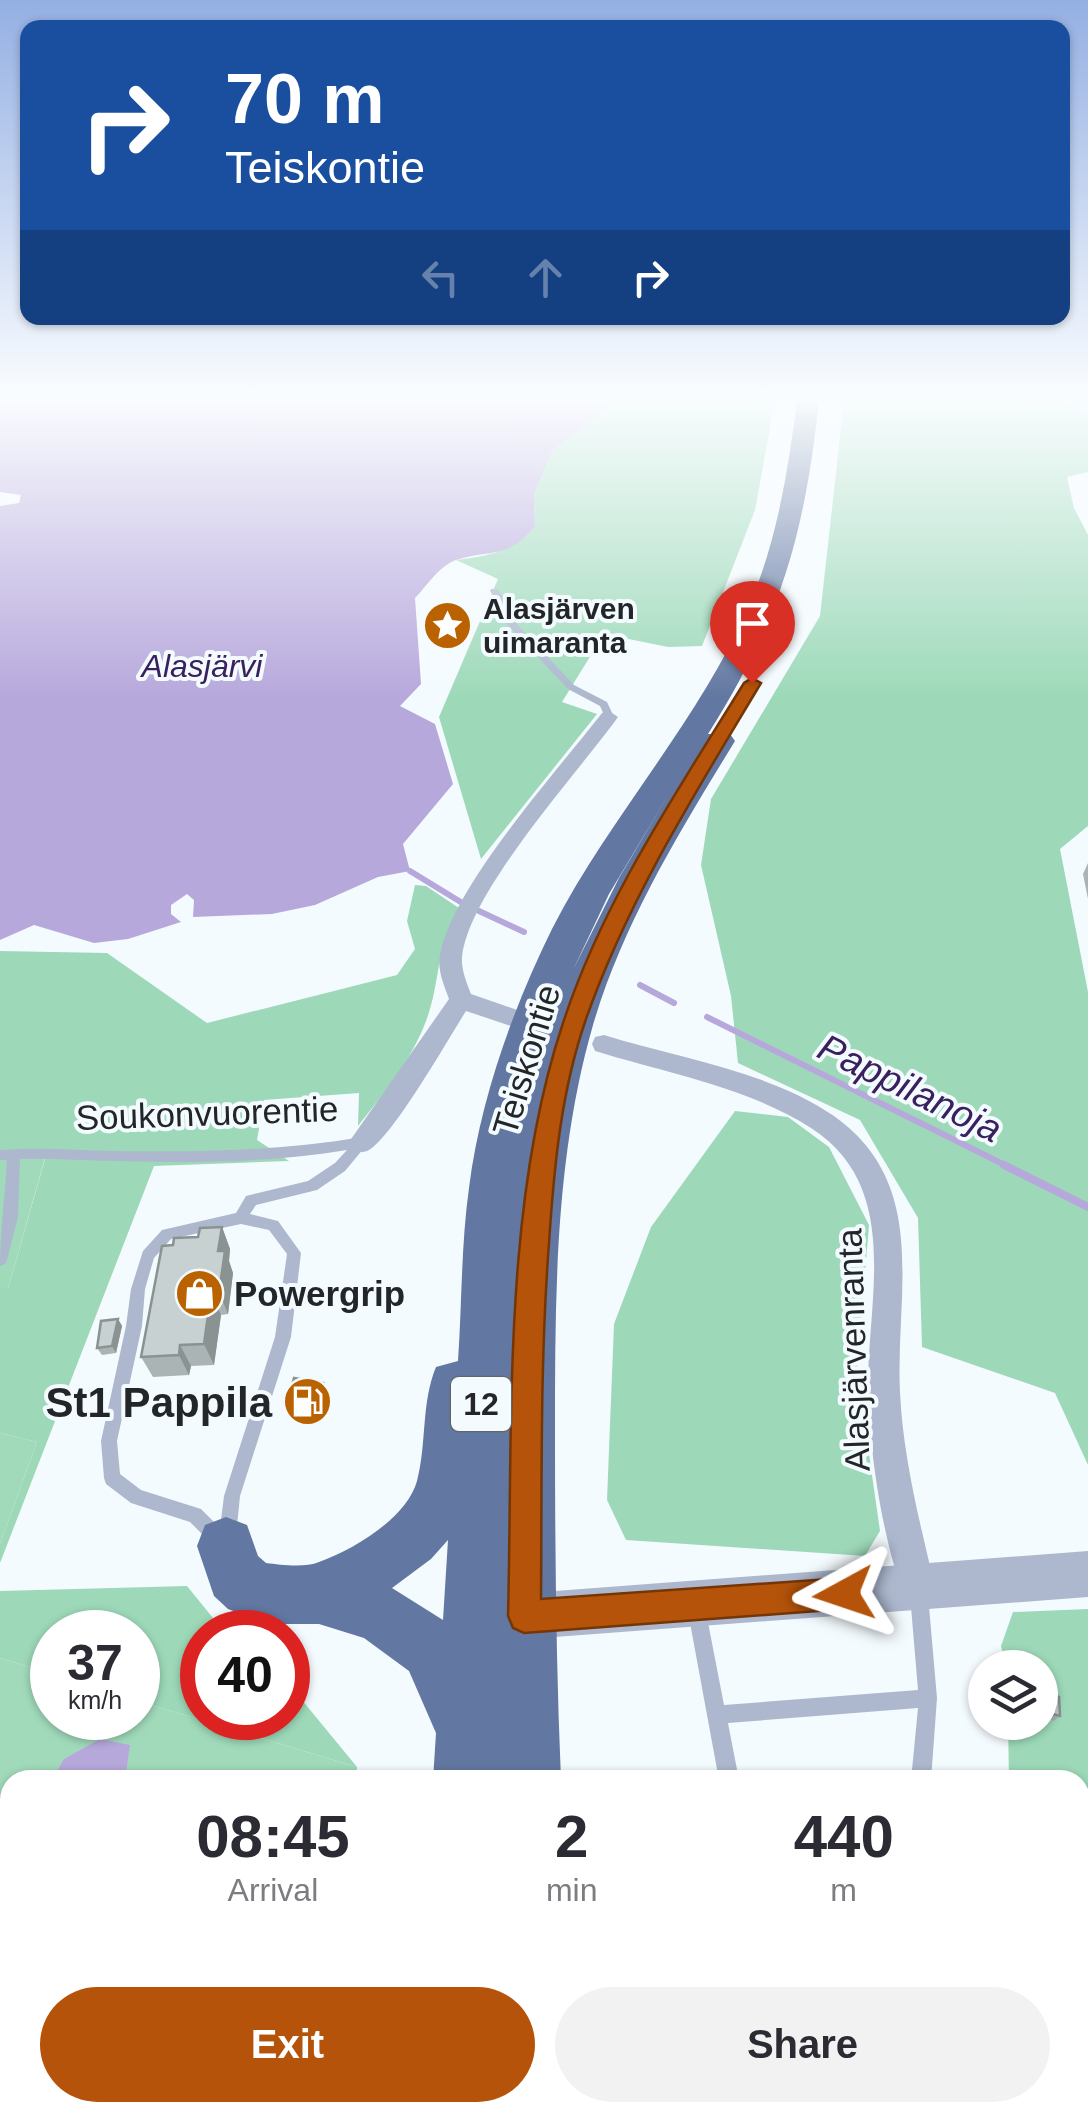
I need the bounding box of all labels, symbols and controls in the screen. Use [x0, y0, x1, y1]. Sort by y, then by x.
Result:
icon: right [60, 60, 190, 190]
text: 70 m [225, 60, 385, 138]
text: Teiskontie [225, 142, 425, 193]
icon: left [413, 250, 468, 305]
icon: ahead [518, 250, 573, 305]
icon: right [623, 250, 678, 305]
pin [710, 581, 795, 684]
place label: Alasjärven uimaranta [483, 592, 635, 659]
icon: arrive [725, 596, 780, 651]
place icon: Alasjärven uimaranta [422, 599, 474, 651]
water label: Alasjärvi [140, 648, 263, 684]
street label: Teiskontie [485, 980, 567, 1140]
water label: Pappilanoja [812, 1026, 1008, 1150]
street label: Soukonvuorentie [75, 1089, 339, 1137]
street label: Alasjärvenranta [829, 1227, 877, 1472]
shop icon: Powergrip [173, 1267, 225, 1319]
place label: Powergrip [234, 1274, 405, 1313]
fuel station icon: St1 Pappila [281, 1376, 333, 1428]
road number: 12 [451, 1377, 511, 1431]
place label: St1 Pappila [46, 1379, 273, 1426]
position arrow [792, 1542, 896, 1646]
speed limit sign: 40 [180, 1610, 310, 1740]
text: 37 [67, 1635, 123, 1691]
map controls [968, 1650, 1058, 1740]
button: layers [968, 1650, 1058, 1740]
text: km/h [68, 1686, 122, 1714]
text: 08:45 [196, 1803, 350, 1870]
text: 2 [555, 1803, 588, 1870]
text: 440 [794, 1803, 894, 1870]
text: Arrival [228, 1872, 318, 1908]
text: min [546, 1872, 597, 1908]
text: m [830, 1872, 857, 1908]
button: Exit [40, 1987, 535, 2102]
button: Share [555, 1987, 1050, 2102]

